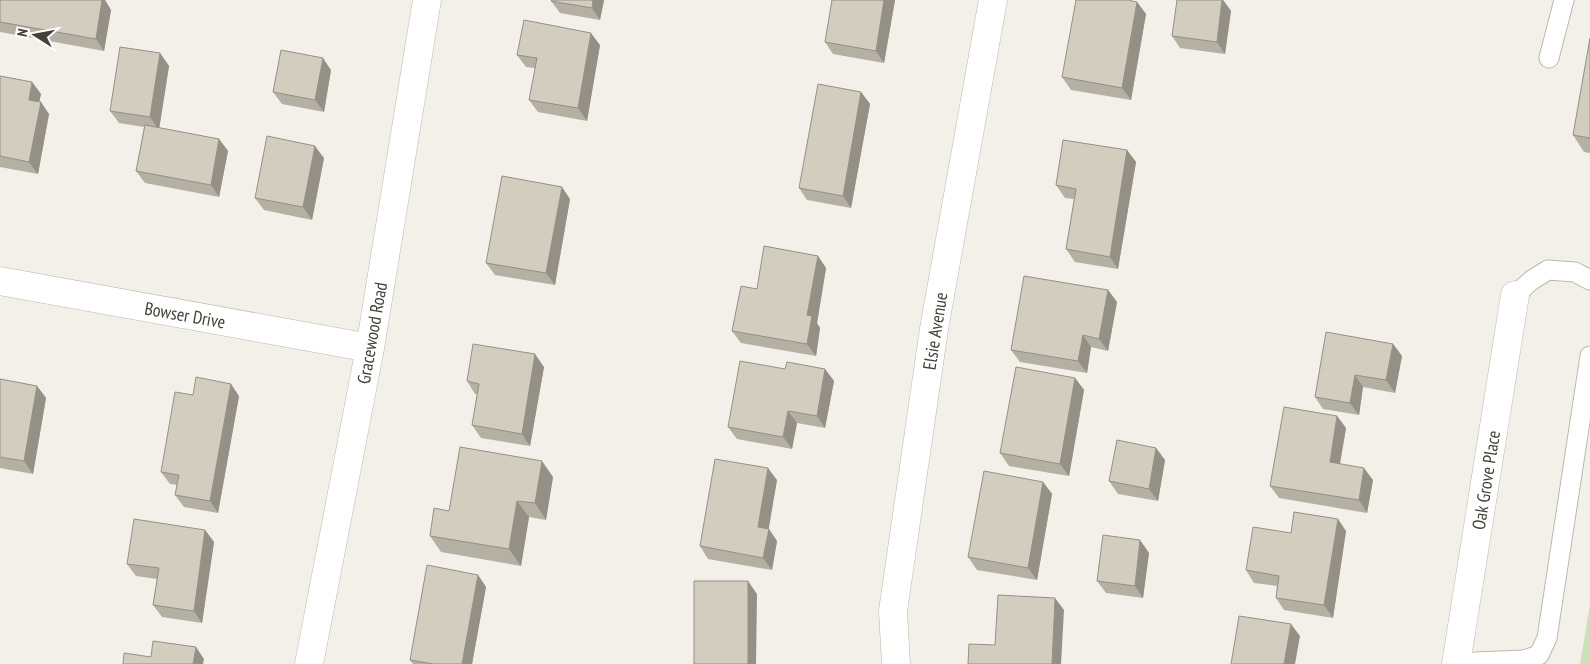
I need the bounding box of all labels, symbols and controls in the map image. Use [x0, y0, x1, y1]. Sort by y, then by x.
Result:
north arrow [10, 10, 60, 60]
text: N [13, 27, 32, 38]
street label: Gracewood Road [352, 280, 392, 386]
street label: Elsie Avenue [918, 291, 952, 371]
street label: Bowser Drive [143, 297, 227, 333]
street label: Oak Grove Place [1467, 429, 1505, 531]

